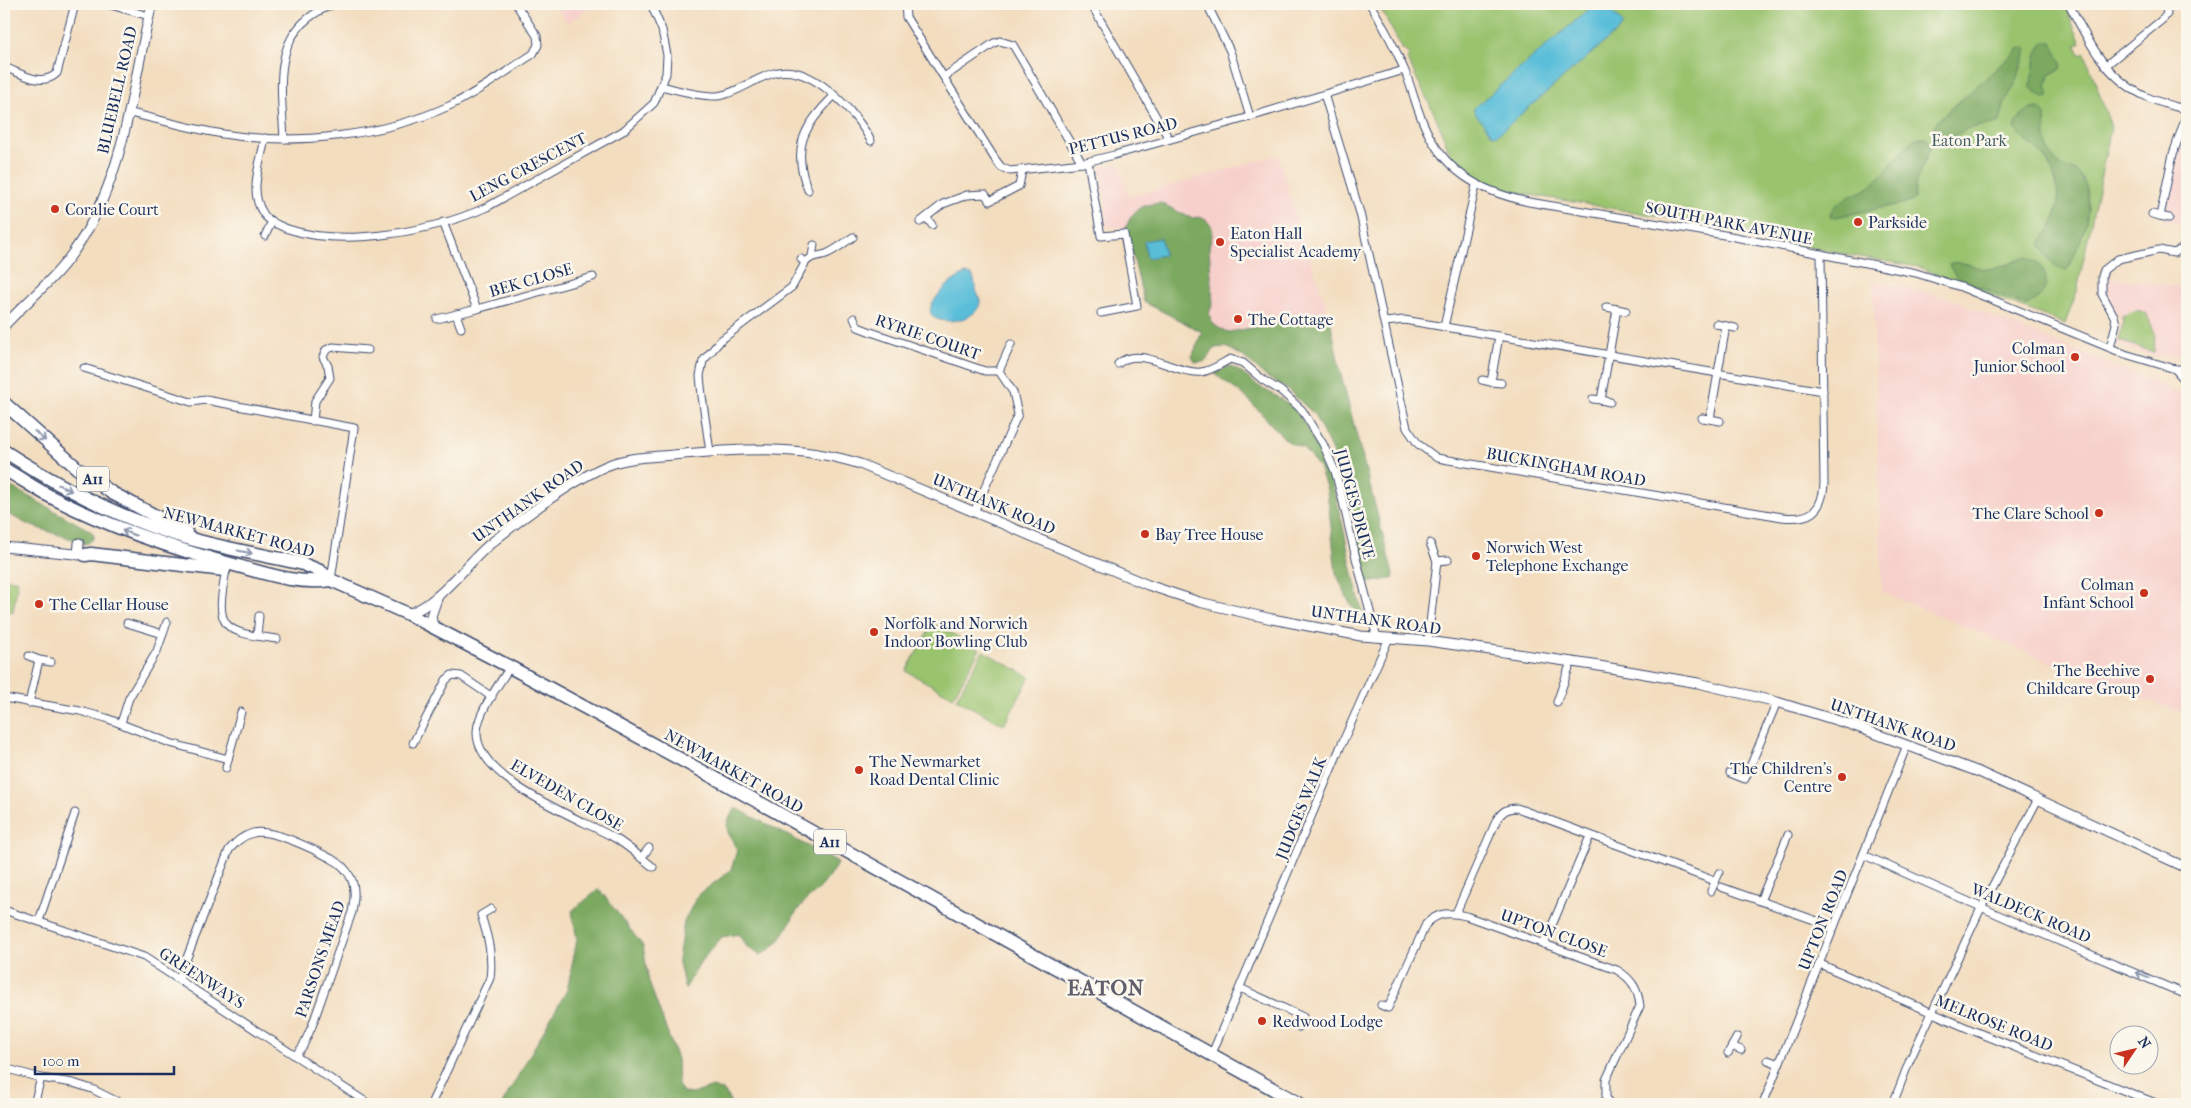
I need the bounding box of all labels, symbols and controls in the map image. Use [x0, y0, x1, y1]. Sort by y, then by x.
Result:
street label: BLUEBELL ROAD [93, 24, 141, 156]
street label: PETTUS ROAD [1067, 113, 1179, 159]
street label: LENG CRESCENT [466, 128, 590, 206]
park label: Eaton Park [1931, 131, 2007, 150]
street label: SOUTH PARK AVENUE [1644, 197, 1814, 249]
place label: Coralie Court [65, 200, 159, 219]
marker: Coralie Court [49, 203, 61, 215]
place label: Parkside [1868, 213, 1927, 232]
marker: Parkside [1852, 216, 1864, 228]
place label: Eaton Hall Specialist Academy [1230, 224, 1362, 261]
marker: Eaton Hall Specialist Academy [1214, 236, 1226, 248]
street label: BEK CLOSE [487, 259, 575, 301]
street label: RYRIE COURT [873, 310, 983, 364]
place label: The Cottage [1248, 310, 1334, 329]
marker: The Cottage [1232, 313, 1244, 325]
place label: Colman Junior School [1971, 339, 2066, 376]
marker: Colman Junior School [2069, 351, 2081, 363]
one-way arrow [34, 430, 47, 441]
street label: BUCKINGHAM ROAD [1485, 444, 1647, 490]
street label: JUDGES DRIVE [1331, 445, 1379, 562]
street label: UNTHANK ROAD [469, 455, 587, 547]
road number: A11 [77, 466, 109, 492]
street label: UNTHANK ROAD [930, 470, 1058, 538]
one-way arrow [57, 484, 72, 493]
street label: NEWMARKET ROAD [161, 503, 317, 561]
place label: The Clare School [1972, 504, 2090, 523]
marker: The Clare School [2093, 507, 2105, 519]
place label: Bay Tree House [1155, 525, 1264, 544]
one-way arrow [122, 528, 138, 537]
marker: Bay Tree House [1139, 528, 1151, 540]
place label: Norwich West Telephone Exchange [1486, 538, 1629, 575]
one-way arrow [237, 547, 253, 557]
marker: Norwich West Telephone Exchange [1470, 550, 1482, 562]
place label: Colman Infant School [2043, 575, 2135, 612]
marker: Colman Infant School [2138, 587, 2150, 599]
place label: The Cellar House [49, 595, 169, 614]
marker: The Cellar House [33, 598, 45, 610]
street label: UNTHANK ROAD [1309, 601, 1443, 639]
place label: Norfolk and Norwich Indoor Bowling Club [884, 614, 1028, 651]
marker: Norfolk and Norwich Indoor Bowling Club [868, 626, 880, 638]
place label: The Beehive Childcare Group [2026, 661, 2140, 698]
marker: The Beehive Childcare Group [2144, 673, 2156, 685]
street label: UNTHANK ROAD [1828, 695, 1958, 755]
street label: NEWMARKET ROAD [661, 725, 807, 817]
place label: The Newmarket Road Dental Clinic [869, 752, 999, 789]
street label: JUDGES WALK [1271, 752, 1331, 864]
street label: ELVEDEN CLOSE [507, 755, 627, 835]
place label: The Children's Centre [1730, 759, 1832, 796]
marker: The Newmarket Road Dental Clinic [853, 764, 865, 776]
marker: The Children's Centre [1836, 771, 1848, 783]
road number: A11 [814, 830, 846, 854]
street label: UPTON ROAD [1794, 867, 1852, 973]
street label: WALDECK ROAD [1967, 879, 2094, 947]
street label: PARSONS MEAD [291, 898, 349, 1020]
street label: UPTON CLOSE [1498, 905, 1610, 961]
street label: GREENWAYS [156, 943, 248, 1013]
one-way arrow [2136, 970, 2151, 980]
district label: EATON [1067, 976, 1145, 1000]
street label: MELROSE ROAD [1932, 991, 2056, 1055]
place label: Redwood Lodge [1272, 1012, 1383, 1031]
marker: Redwood Lodge [1256, 1015, 1268, 1027]
north arrow [2108, 1026, 2158, 1076]
text: N [2134, 1034, 2154, 1052]
scale bar [35, 1043, 174, 1075]
text: 100 m [42, 1052, 80, 1070]

